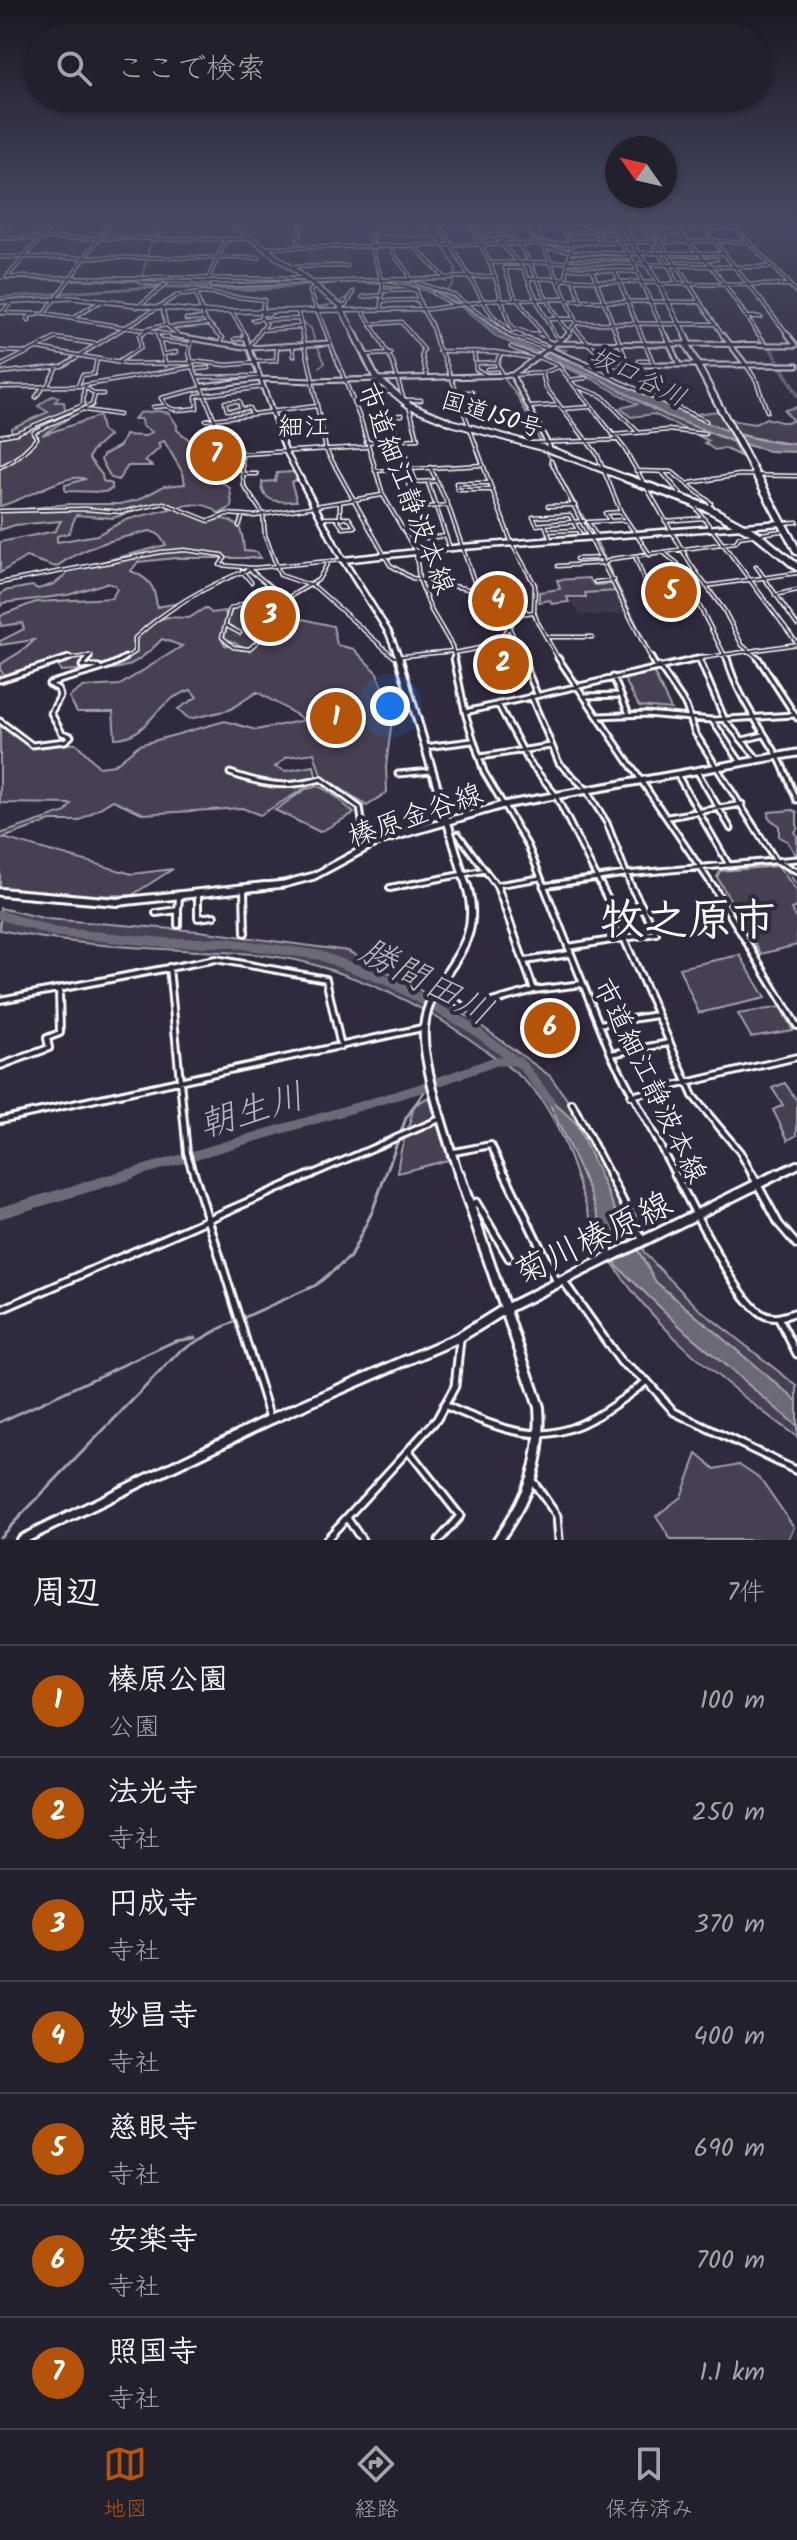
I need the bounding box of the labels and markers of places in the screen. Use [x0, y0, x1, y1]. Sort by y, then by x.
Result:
pin: 7 [190, 425, 242, 485]
pin: 5 [645, 562, 697, 622]
pin: 4 [472, 571, 524, 631]
pin: 3 [244, 586, 296, 646]
pin: 2 [477, 634, 529, 694]
pin: 1 [310, 688, 362, 748]
pin: 6 [524, 998, 576, 1058]

